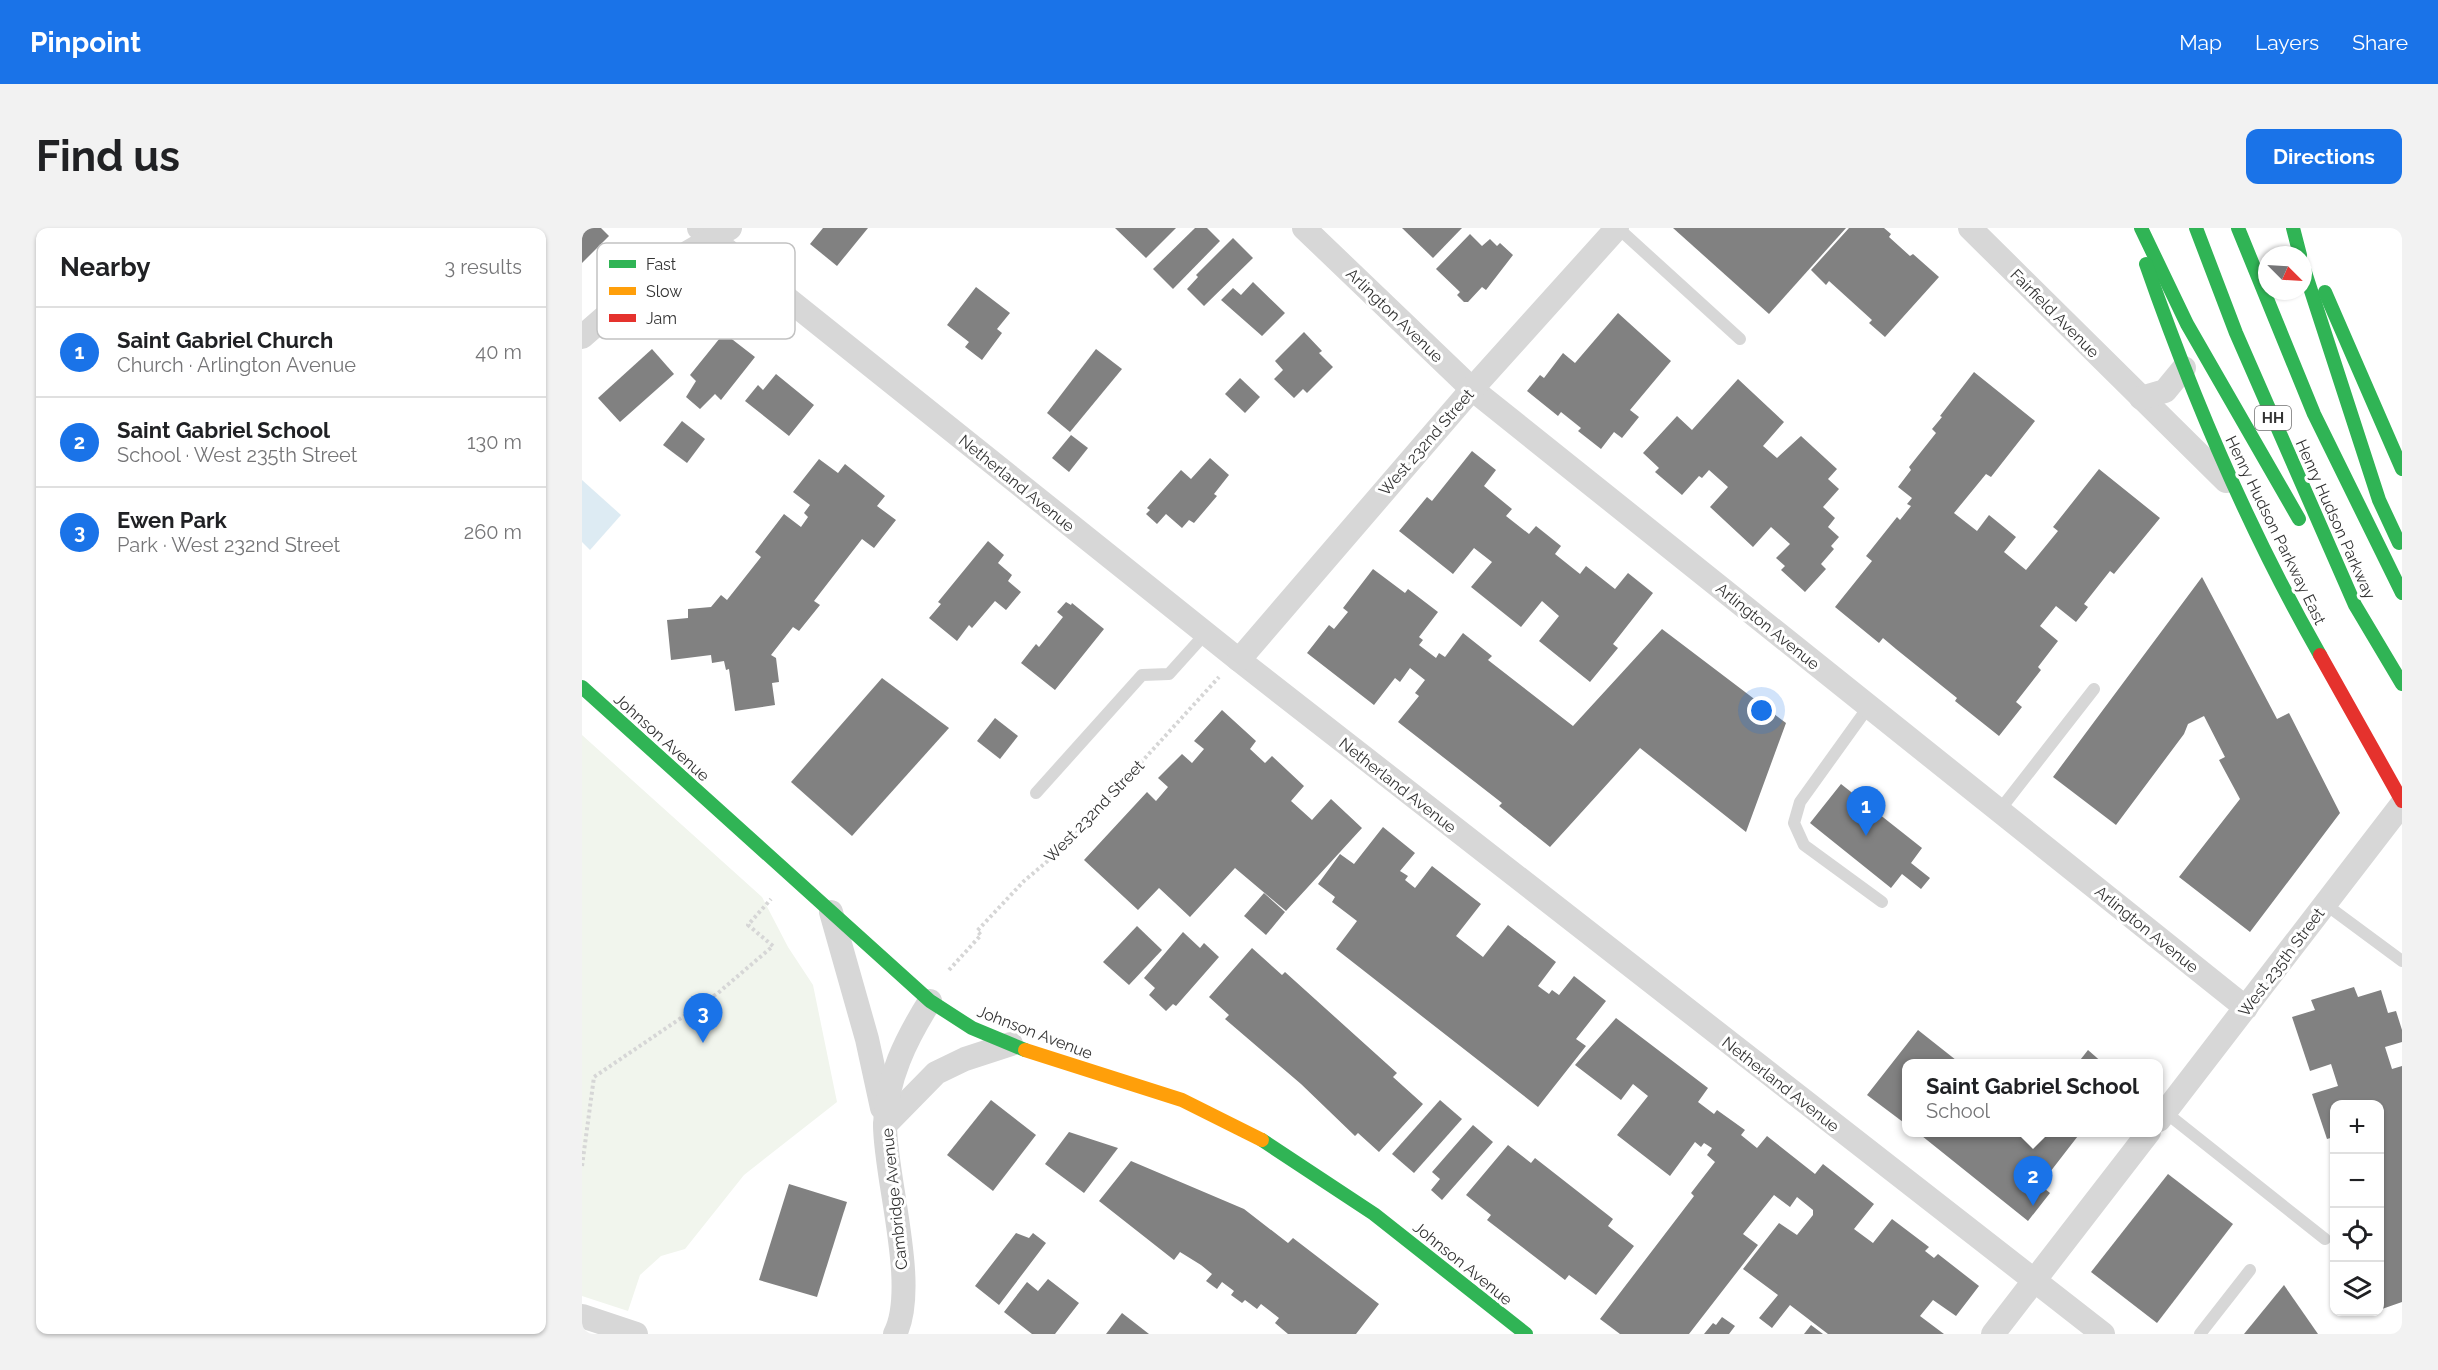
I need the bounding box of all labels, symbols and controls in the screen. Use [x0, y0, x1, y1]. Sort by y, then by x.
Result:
text: Pinpoint [30, 26, 141, 59]
text: Map [2179, 30, 2222, 55]
text: Layers [2255, 30, 2319, 55]
text: Share [2352, 30, 2408, 55]
button: Directions [2246, 129, 2402, 184]
text: Find us [36, 132, 180, 181]
legend [597, 243, 795, 339]
north arrow [2258, 246, 2312, 300]
text: Nearby [60, 252, 150, 282]
text: 3 results [444, 255, 522, 279]
text: Fast [646, 255, 677, 274]
street label: Arlington Avenue [1342, 264, 1447, 366]
street label: Fairfield Avenue [2006, 265, 2103, 362]
text: Slow [646, 282, 682, 301]
text: Jam [646, 309, 677, 328]
text: Saint Gabriel Church [117, 327, 333, 353]
text: 1 [75, 340, 84, 364]
text: 40 m [475, 340, 522, 364]
text: Church · Arlington Avenue [117, 353, 356, 377]
street label: West 232nd Street [1375, 385, 1478, 500]
road number: HH [2255, 406, 2291, 430]
text: Saint Gabriel School [117, 417, 330, 443]
text: 2 [74, 430, 85, 454]
text: 130 m [467, 430, 522, 454]
street label: Netherland Avenue [955, 431, 1078, 536]
street label: Henry Hudson Parkway East [2221, 433, 2330, 628]
street label: Henry Hudson Parkway [2292, 436, 2380, 602]
text: School · West 235th Street [117, 443, 357, 467]
text: Ewen Park [117, 507, 227, 533]
text: 3 [74, 520, 85, 544]
text: 260 m [464, 520, 522, 544]
text: Park · West 232nd Street [117, 533, 340, 557]
street label: Arlington Avenue [1712, 579, 1823, 674]
street label: Johnson Avenue [610, 689, 713, 785]
your location [1747, 696, 1776, 725]
street label: Netherland Avenue [1335, 734, 1460, 837]
street label: West 232nd Street [1041, 756, 1149, 867]
pin: 1 [1846, 786, 1886, 836]
street label: Arlington Avenue [2091, 882, 2202, 977]
street label: West 235th Street [2234, 904, 2329, 1020]
pin: 3 [684, 994, 722, 1043]
street label: Johnson Avenue [974, 1002, 1095, 1063]
street label: Netherland Avenue [1718, 1033, 1843, 1136]
popup [1902, 1059, 2163, 1137]
text: Saint Gabriel School [1926, 1073, 2139, 1099]
text: School [1926, 1099, 1990, 1123]
map controls [2330, 1100, 2384, 1316]
button: + [2330, 1100, 2384, 1154]
street label: Cambridge Avenue [878, 1127, 911, 1271]
button: − [2330, 1154, 2384, 1208]
pin: 2 [2014, 1156, 2052, 1206]
button: locate [2330, 1208, 2384, 1262]
street label: Johnson Avenue [1409, 1218, 1516, 1309]
button: layers [2330, 1262, 2384, 1316]

